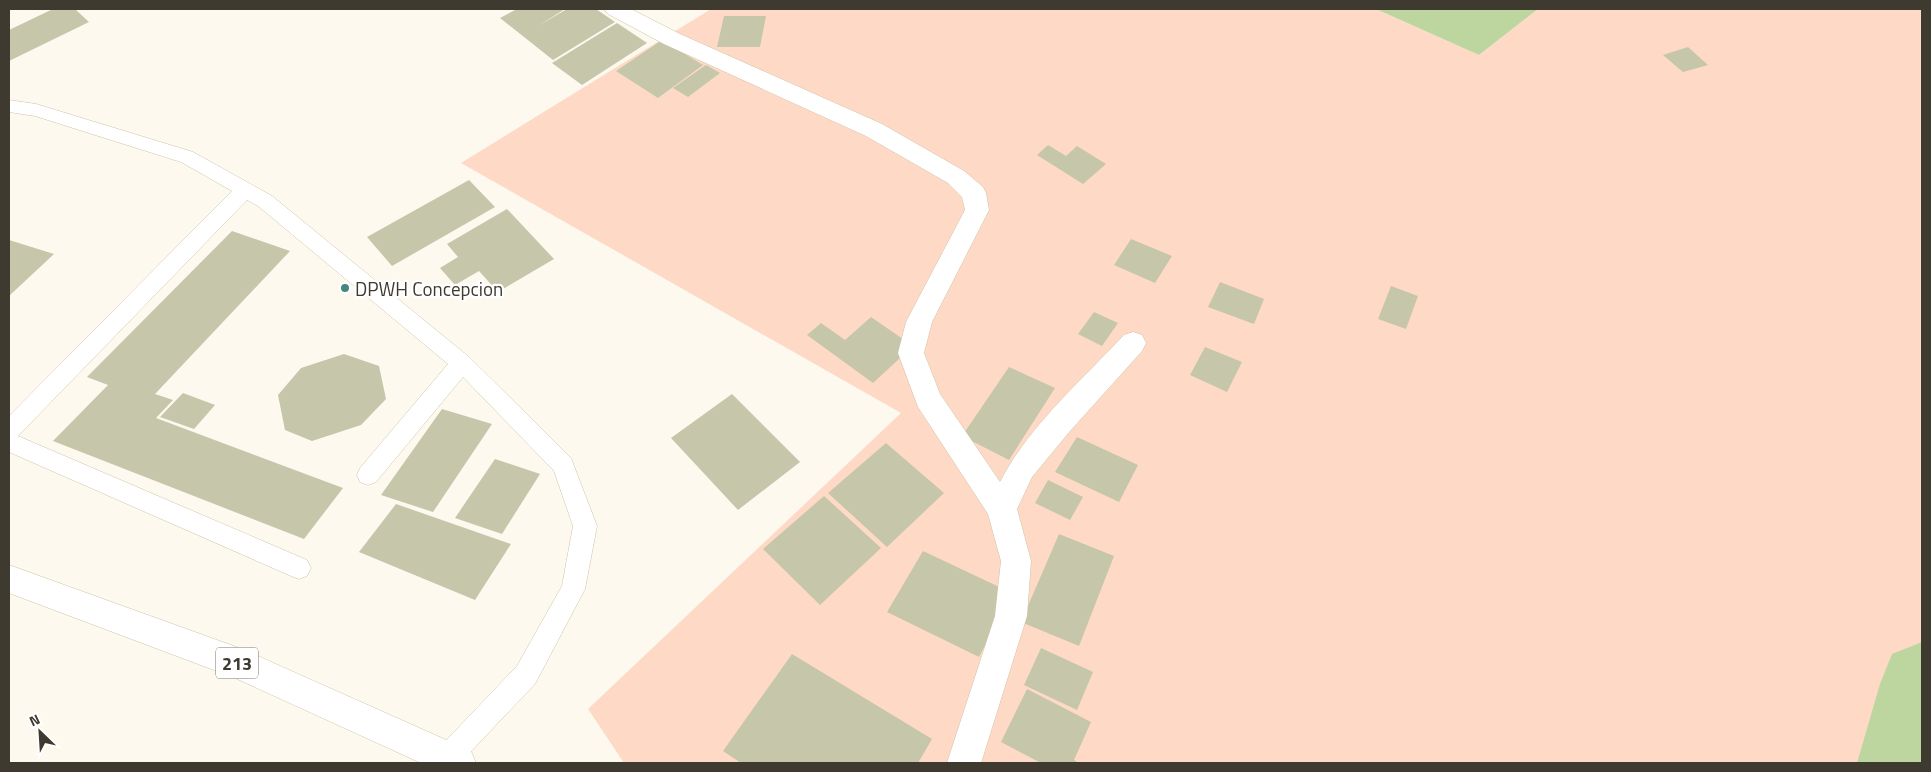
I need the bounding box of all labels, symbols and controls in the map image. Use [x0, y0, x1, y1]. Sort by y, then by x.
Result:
place label: DPWH Concepcion [355, 274, 503, 303]
marker: DPWH Concepcion [339, 282, 351, 294]
road number: 213 [216, 648, 258, 678]
north arrow [15, 707, 65, 757]
text: N [25, 708, 43, 731]

